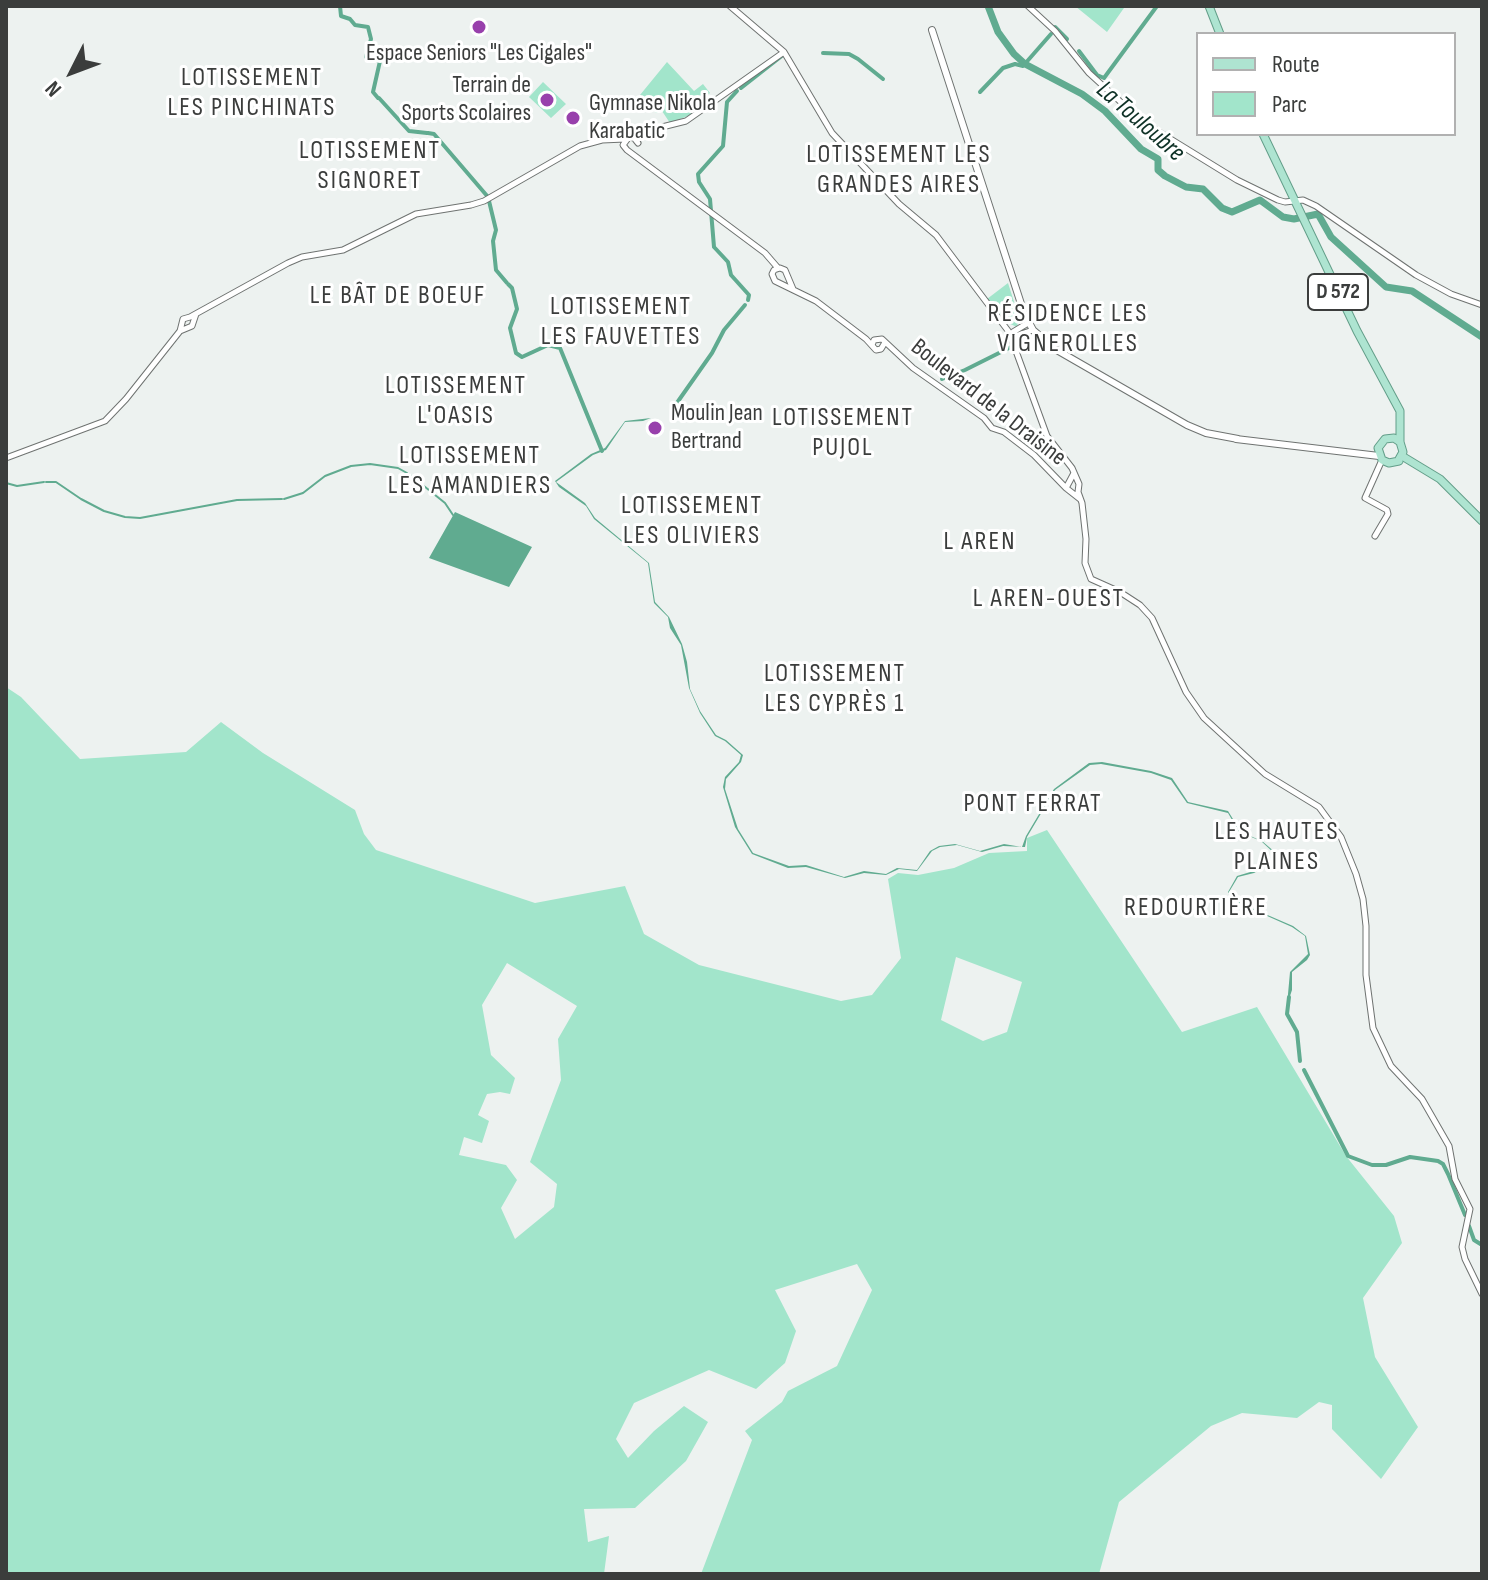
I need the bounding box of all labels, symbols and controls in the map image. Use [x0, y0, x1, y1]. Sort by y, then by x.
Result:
marker: Espace Seniors "Les Cigales" [470, 18, 488, 36]
north arrow [32, 32, 112, 112]
legend [1196, 32, 1456, 136]
place label: Espace Seniors "Les Cigales" [366, 40, 592, 68]
text: Route [1272, 50, 1320, 79]
district label: LOTISSEMENT LES PINCHINATS [168, 62, 336, 124]
place label: Terrain de Sports Scolaires [401, 72, 531, 128]
text: N [40, 75, 68, 102]
water label: La Touloubre [1089, 75, 1191, 169]
place label: Gymnase Nikola Karabatic [589, 90, 716, 146]
text: Parc [1272, 90, 1307, 119]
marker: Terrain de Sports Scolaires [538, 91, 556, 109]
marker: Gymnase Nikola Karabatic [564, 109, 582, 127]
district label: LOTISSEMENT SIGNORET [299, 135, 441, 196]
district label: LOTISSEMENT LES GRANDES AIRES [806, 139, 992, 200]
road number: D 572 [1308, 274, 1368, 310]
district label: LE BÂT DE BOEUF [310, 280, 486, 312]
district label: LOTISSEMENT LES FAUVETTES [541, 291, 701, 352]
district label: RÉSIDENCE LES VIGNEROLLES [988, 298, 1148, 360]
street label: Boulevard de la Draisine [905, 333, 1071, 473]
district label: LOTISSEMENT L'OASIS [385, 370, 527, 432]
place label: Moulin Jean Bertrand [671, 400, 763, 456]
district label: LOTISSEMENT PUJOL [772, 402, 914, 464]
marker: Moulin Jean Bertrand [646, 419, 664, 437]
district label: LOTISSEMENT LES AMANDIERS [388, 440, 552, 502]
district label: LOTISSEMENT LES OLIVIERS [621, 490, 763, 552]
district label: L AREN [944, 526, 1016, 558]
district label: L AREN-OUEST [973, 583, 1125, 615]
district label: LOTISSEMENT LES CYPRÈS 1 [764, 658, 906, 720]
district label: PONT FERRAT [963, 788, 1103, 820]
district label: LES HAUTES PLAINES [1214, 816, 1340, 878]
district label: REDOURTIÈRE [1124, 892, 1268, 924]

